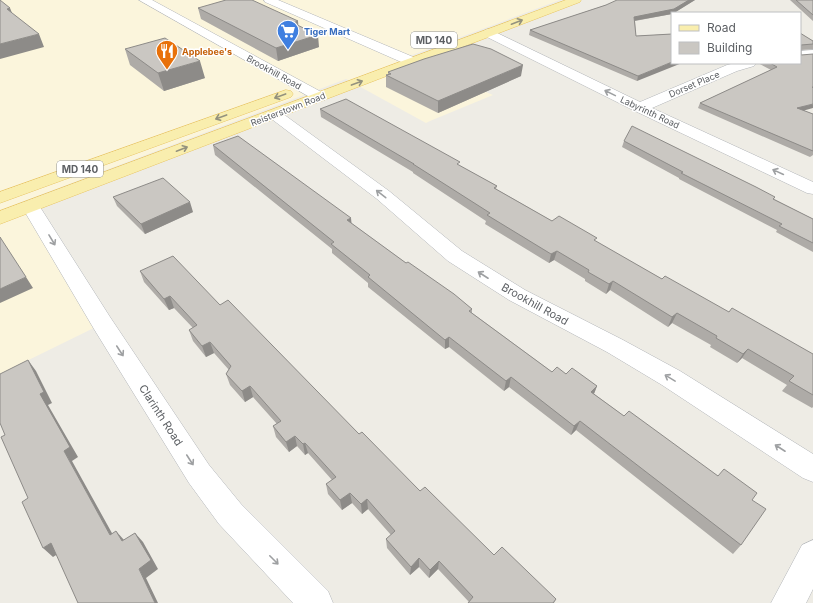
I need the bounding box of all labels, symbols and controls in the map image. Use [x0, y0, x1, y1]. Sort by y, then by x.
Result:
legend [671, 12, 801, 64]
supermarket icon: Tiger Mart [275, 18, 301, 51]
one-way arrow [510, 18, 522, 26]
text: Road [707, 20, 736, 35]
place label: Tiger Mart [304, 26, 351, 37]
road number: MD 140 [411, 32, 457, 48]
restaurant icon: Applebee's [154, 38, 180, 71]
text: Building [707, 40, 752, 55]
place label: Applebee's [182, 46, 232, 57]
street label: Brookhill Road [245, 52, 303, 92]
street label: Dorset Place [667, 68, 721, 100]
one-way arrow [350, 79, 363, 86]
one-way arrow [604, 89, 616, 96]
street label: Reisterstown Road [249, 90, 327, 128]
one-way arrow [275, 92, 287, 100]
street label: Labyrinth Road [619, 93, 681, 131]
one-way arrow [216, 114, 228, 122]
one-way arrow [176, 145, 188, 153]
road number: MD 140 [57, 161, 103, 177]
one-way arrow [772, 168, 784, 175]
one-way arrow [376, 190, 387, 198]
one-way arrow [48, 234, 56, 246]
one-way arrow [477, 270, 489, 278]
street label: Brookhill Road [499, 280, 571, 328]
one-way arrow [116, 345, 124, 356]
one-way arrow [664, 373, 676, 381]
street label: Clarinth Road [136, 382, 186, 448]
one-way arrow [774, 443, 786, 451]
one-way arrow [186, 454, 194, 465]
one-way arrow [269, 555, 278, 565]

